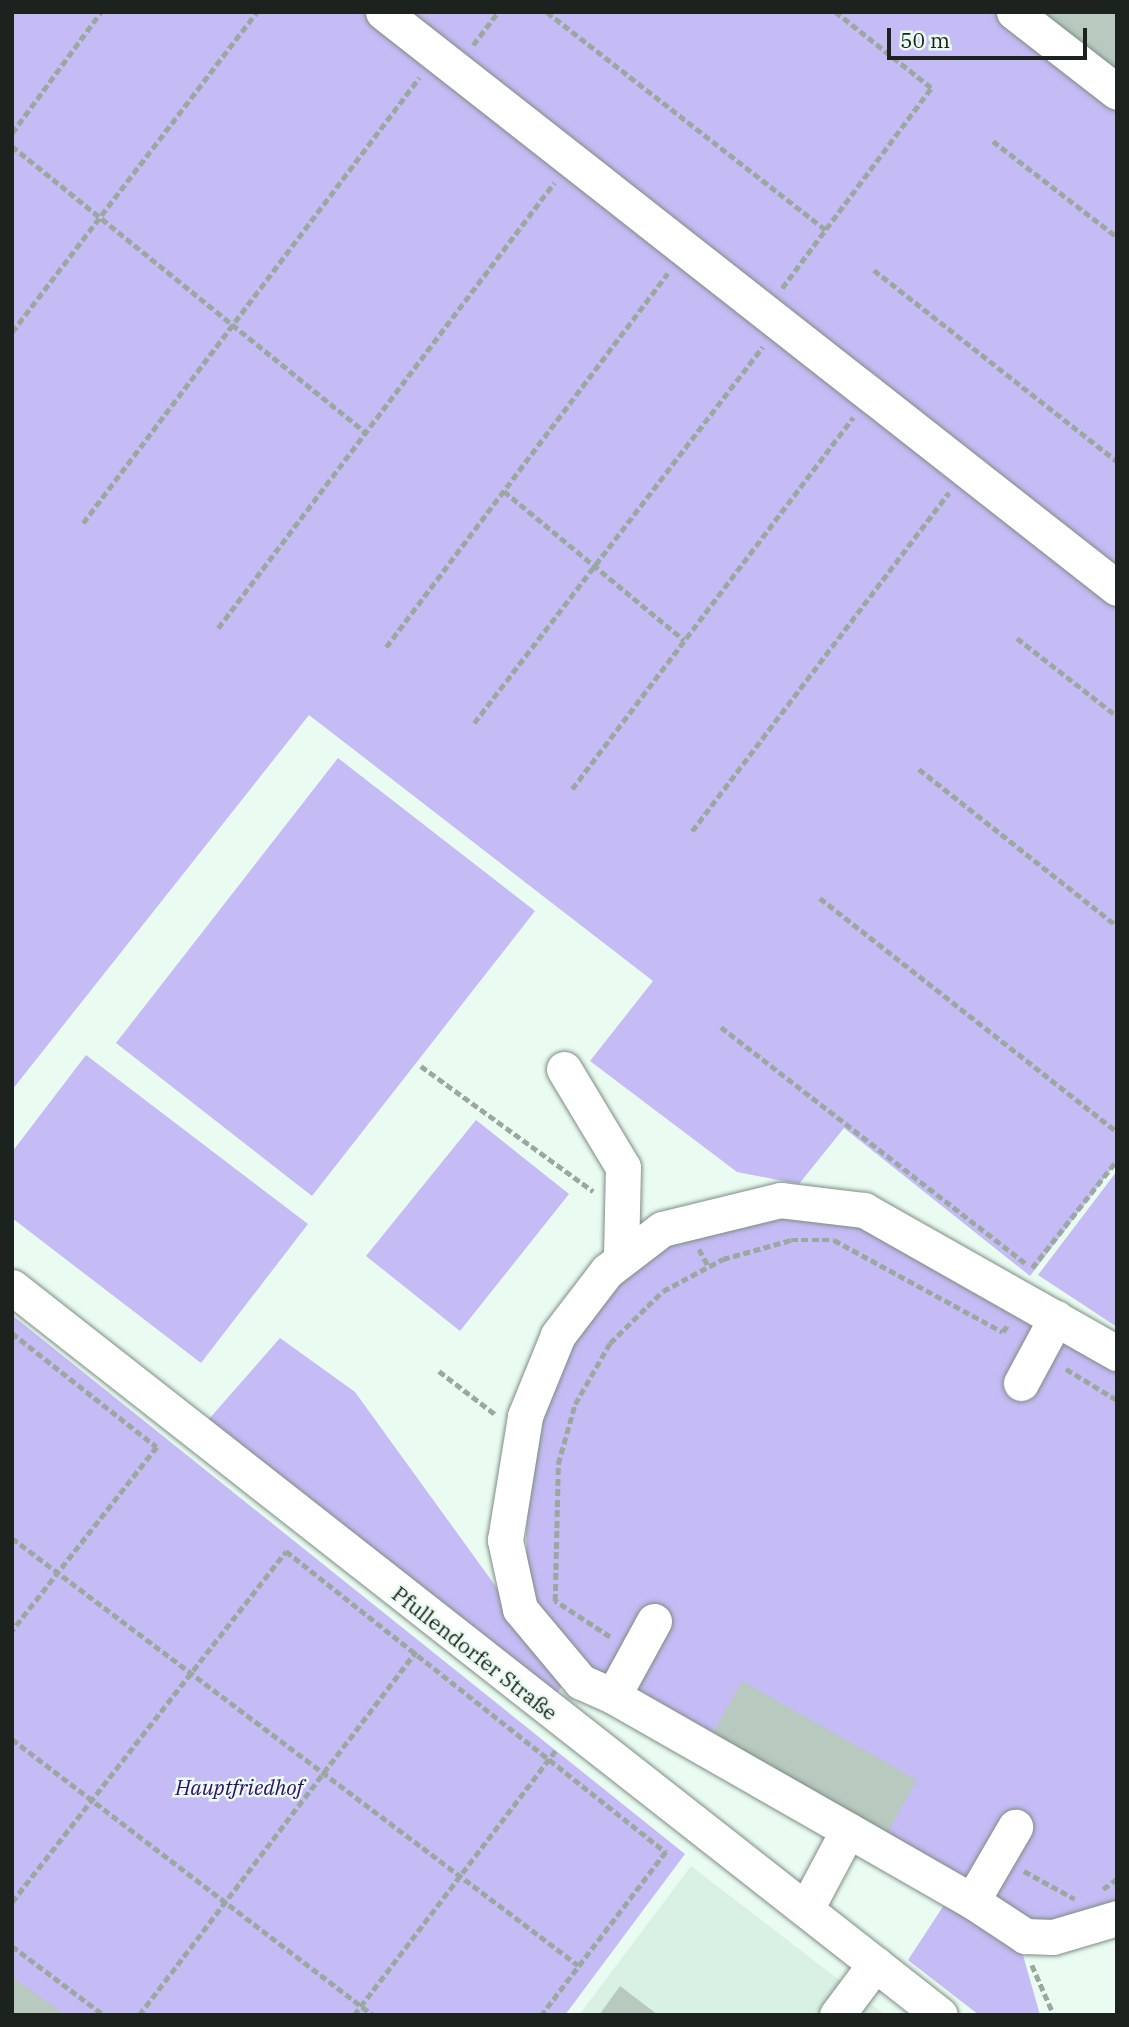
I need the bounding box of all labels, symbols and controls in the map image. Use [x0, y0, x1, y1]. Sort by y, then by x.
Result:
scale bar [891, 14, 1090, 58]
text: 50 m [900, 26, 950, 54]
street label: Pfullendorfer Straße [387, 1581, 563, 1725]
park label: Hauptfriedhof [175, 1774, 303, 1800]

